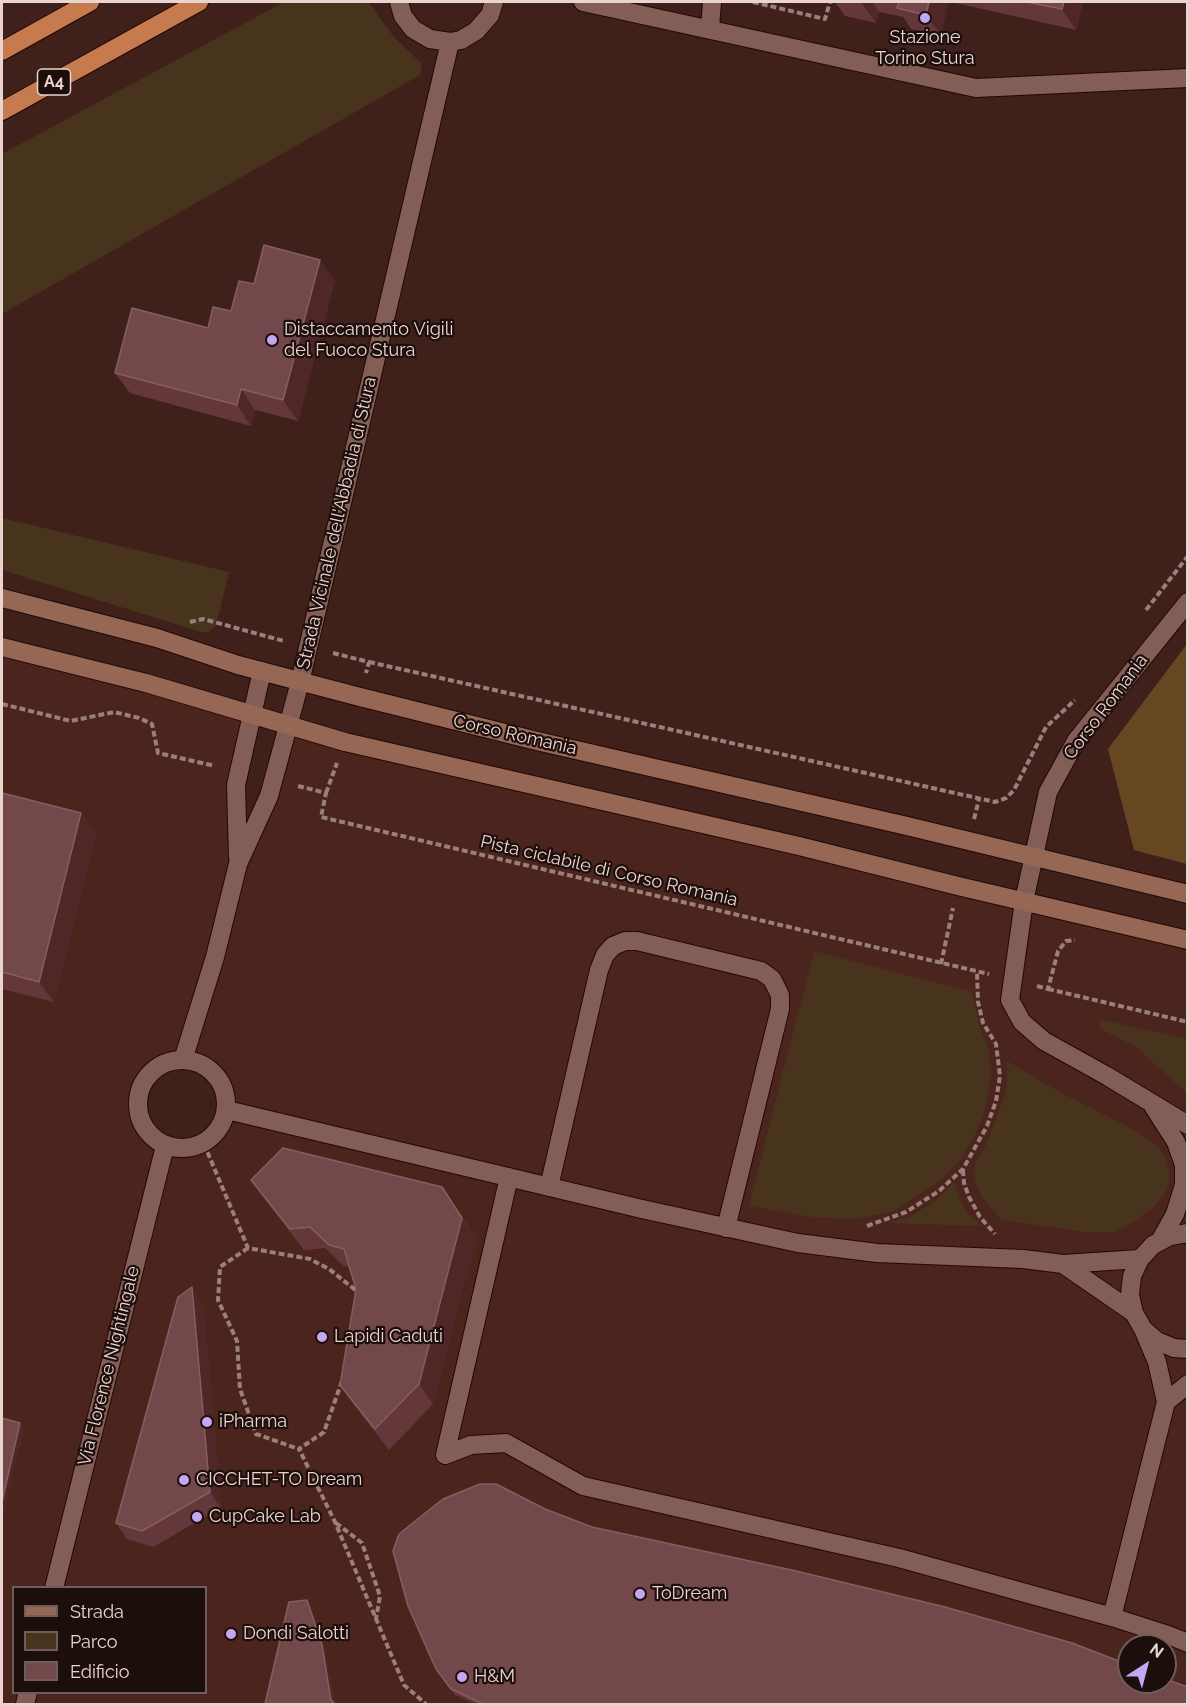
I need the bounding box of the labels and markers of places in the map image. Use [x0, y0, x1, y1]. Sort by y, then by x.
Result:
marker: Stazione Torino Stura [918, 11, 932, 25]
place label: Stazione Torino Stura [875, 27, 975, 70]
place label: Distaccamento Vigili del Fuoco Stura [284, 319, 454, 362]
marker: Distaccamento Vigili del Fuoco Stura [265, 333, 279, 347]
place label: Lapidi Caduti [334, 1326, 443, 1348]
marker: Lapidi Caduti [315, 1330, 329, 1344]
place label: iPharma [219, 1411, 287, 1433]
marker: iPharma [200, 1415, 214, 1429]
place label: CICCHET-TO Dream [196, 1469, 362, 1491]
marker: CICCHET-TO Dream [177, 1473, 191, 1487]
place label: CupCake Lab [209, 1506, 321, 1528]
marker: CupCake Lab [190, 1510, 204, 1524]
place label: ToDream [652, 1583, 727, 1605]
marker: ToDream [633, 1587, 647, 1601]
place label: Dondi Salotti [243, 1623, 349, 1645]
marker: Dondi Salotti [224, 1627, 238, 1641]
place label: H&M [474, 1666, 515, 1688]
marker: H&M [455, 1670, 469, 1684]

